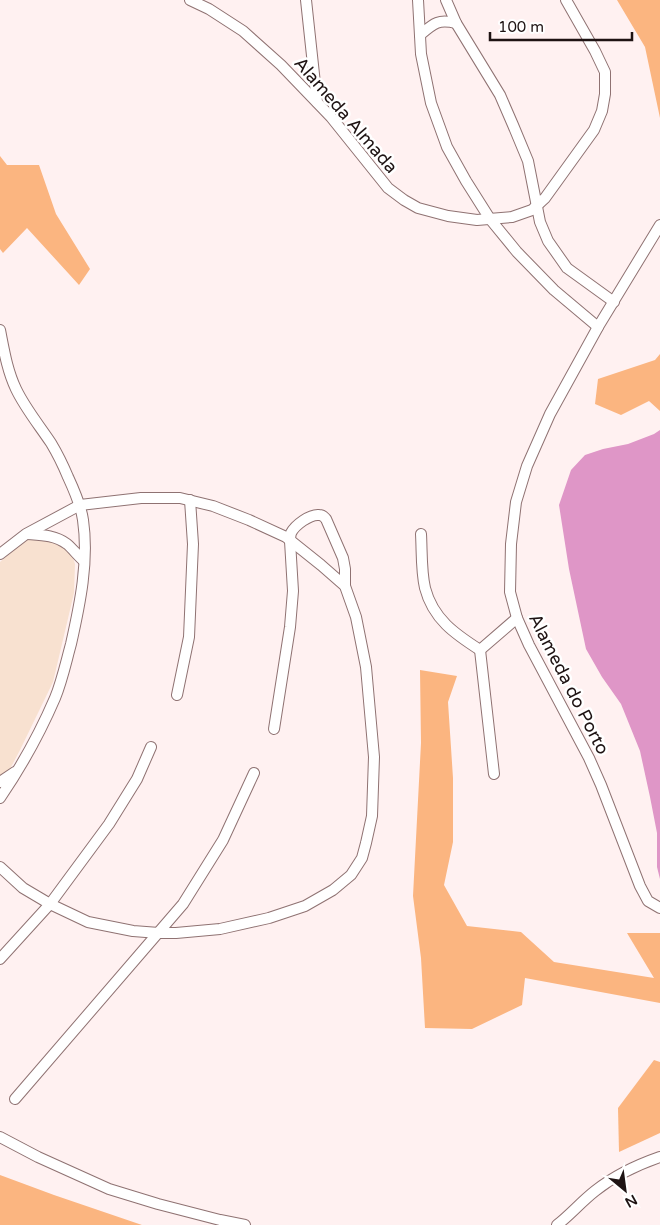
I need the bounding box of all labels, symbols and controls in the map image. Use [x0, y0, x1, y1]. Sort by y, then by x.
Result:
scale bar [490, 10, 632, 42]
text: 100 m [498, 18, 544, 36]
street label: Alameda Almada [290, 52, 402, 178]
street label: Alameda do Porto [524, 610, 614, 758]
north arrow [600, 1165, 650, 1215]
text: N [622, 1191, 640, 1211]

